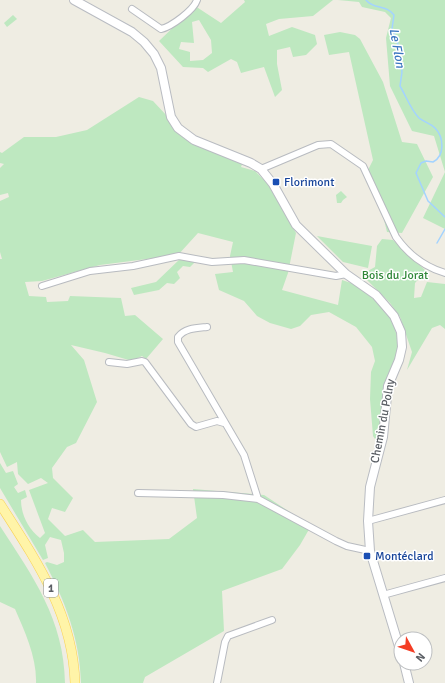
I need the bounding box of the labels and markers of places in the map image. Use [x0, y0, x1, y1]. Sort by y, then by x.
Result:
place label: Florimont [284, 175, 334, 190]
marker: Florimont [271, 177, 281, 187]
place label: Montéclard [375, 549, 434, 564]
marker: Montéclard [362, 551, 372, 561]

